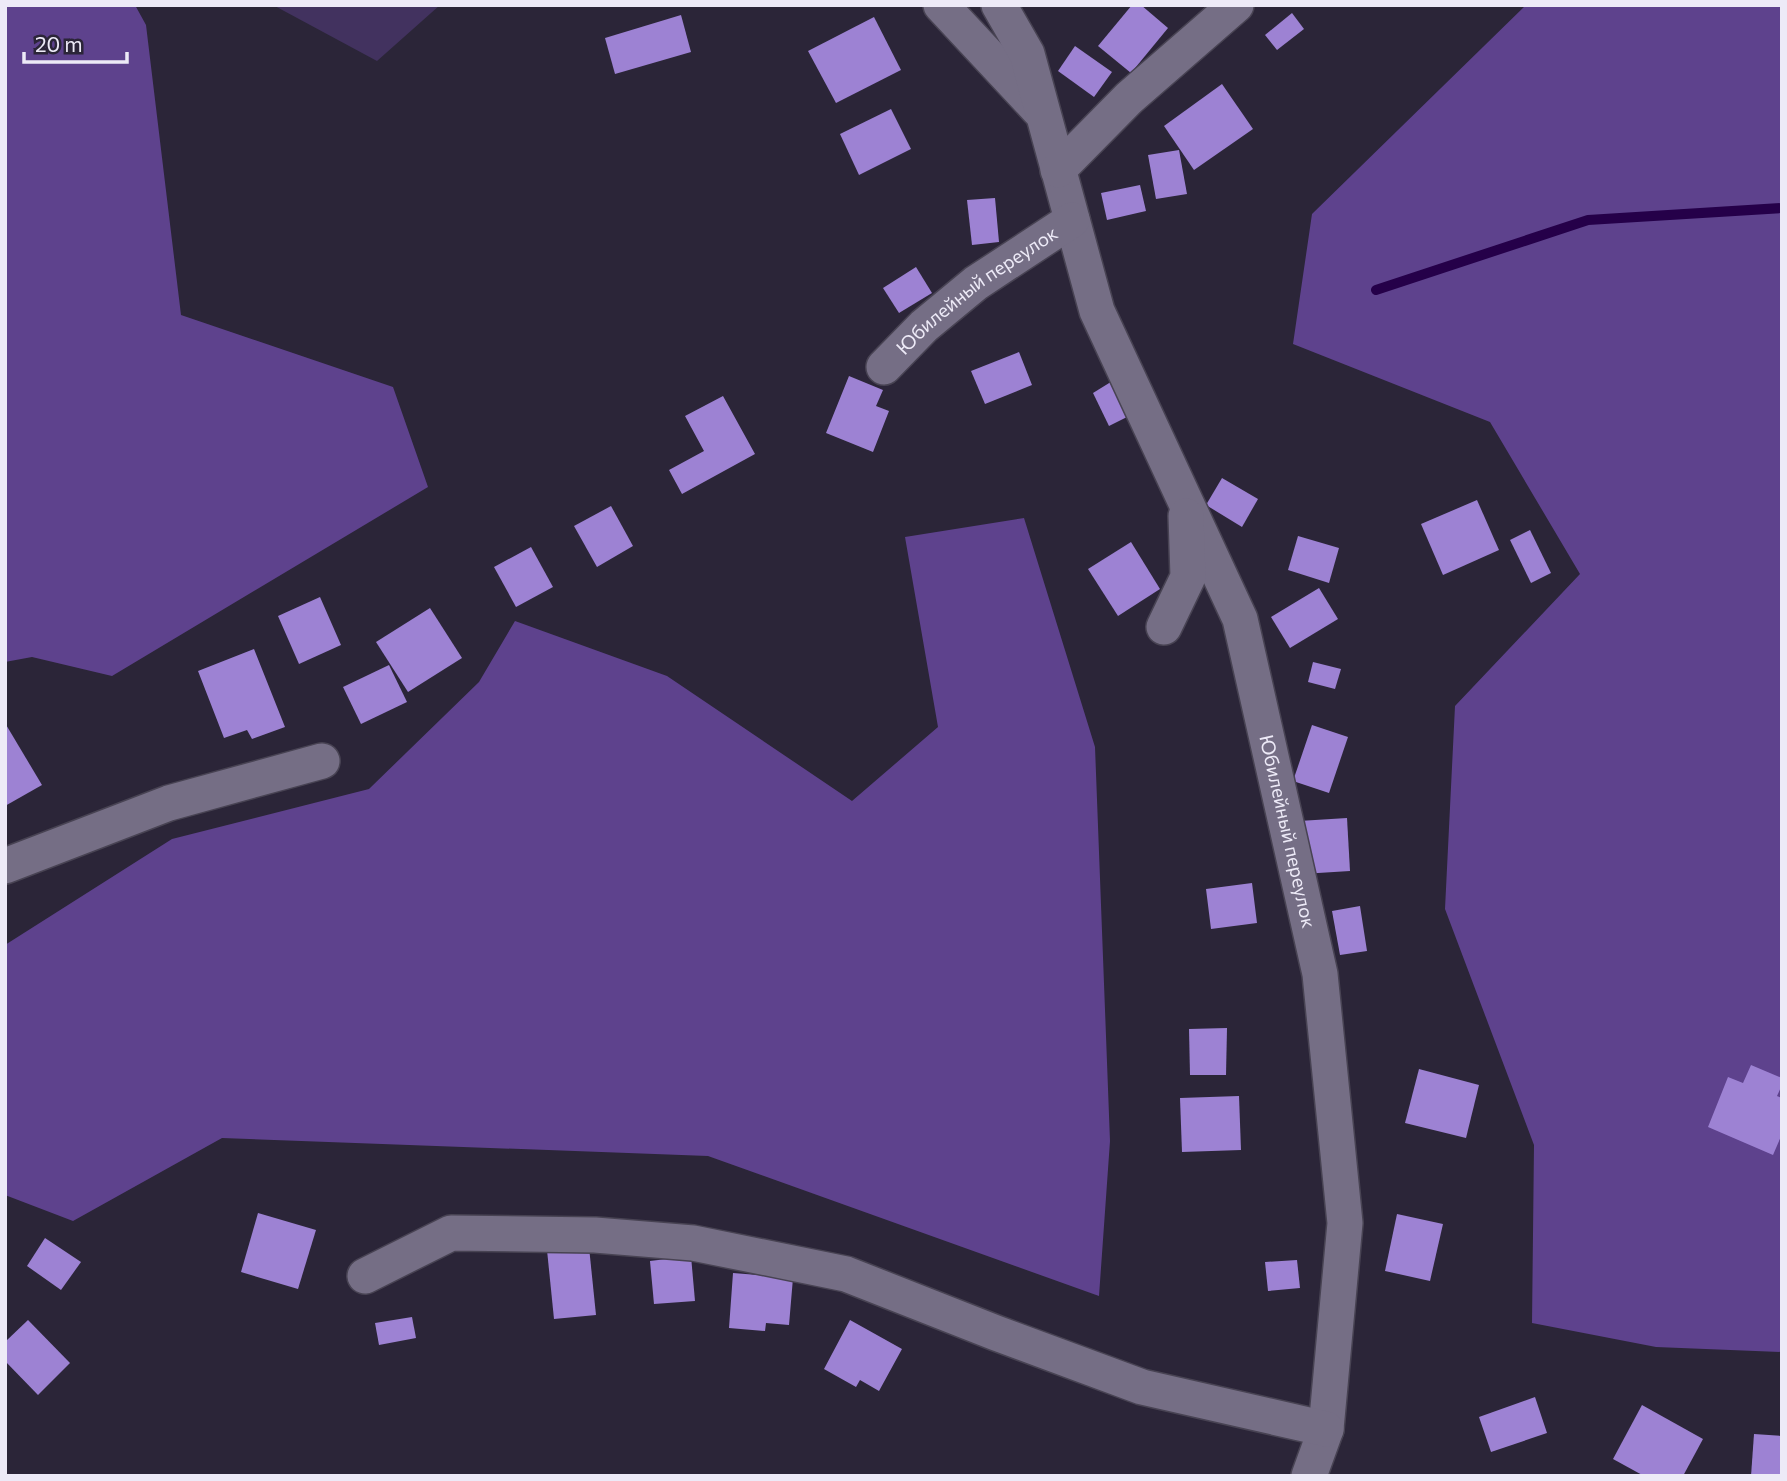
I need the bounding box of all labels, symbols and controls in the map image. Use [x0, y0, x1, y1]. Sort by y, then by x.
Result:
scale bar [24, 21, 128, 65]
text: 20 m [35, 31, 83, 56]
street label: Юбилейный переулок [891, 221, 1061, 359]
street label: Юбилейный переулок [1255, 732, 1321, 930]

